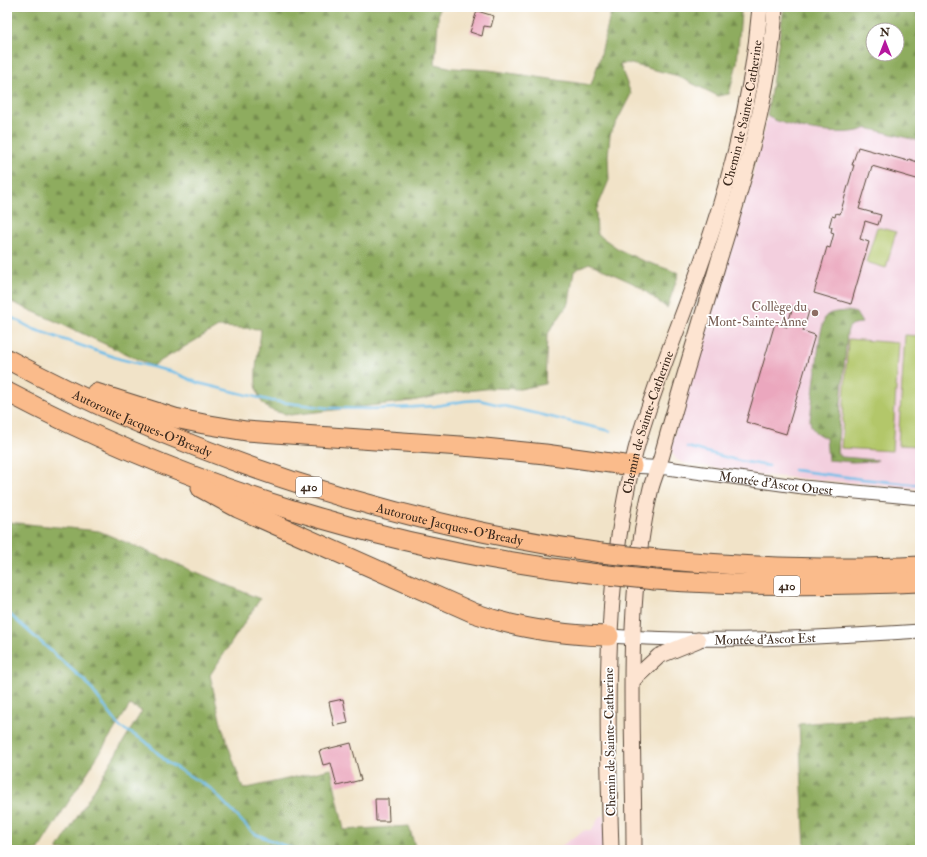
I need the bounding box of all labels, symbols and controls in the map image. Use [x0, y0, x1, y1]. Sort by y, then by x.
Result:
north arrow [865, 22, 905, 62]
text: N [879, 26, 891, 39]
street label: Chemin de Sainte-Catherine [719, 39, 766, 188]
place label: Collège du Mont-Sainte-Anne [707, 299, 808, 330]
marker: Collège du Mont-Sainte-Anne [810, 308, 820, 318]
street label: Chemin de Sainte-Catherine [619, 348, 678, 495]
street label: Autoroute Jacques-O'Bready [69, 386, 214, 462]
street label: Montée d'Ascot Ouest [718, 468, 834, 499]
road number: 410 [296, 477, 322, 497]
street label: Autoroute Jacques-O'Bready [373, 500, 525, 550]
road number: 410 [774, 576, 800, 596]
street label: Montée d'Ascot Est [714, 630, 816, 648]
street label: Chemin de Sainte-Catherine [601, 667, 619, 817]

